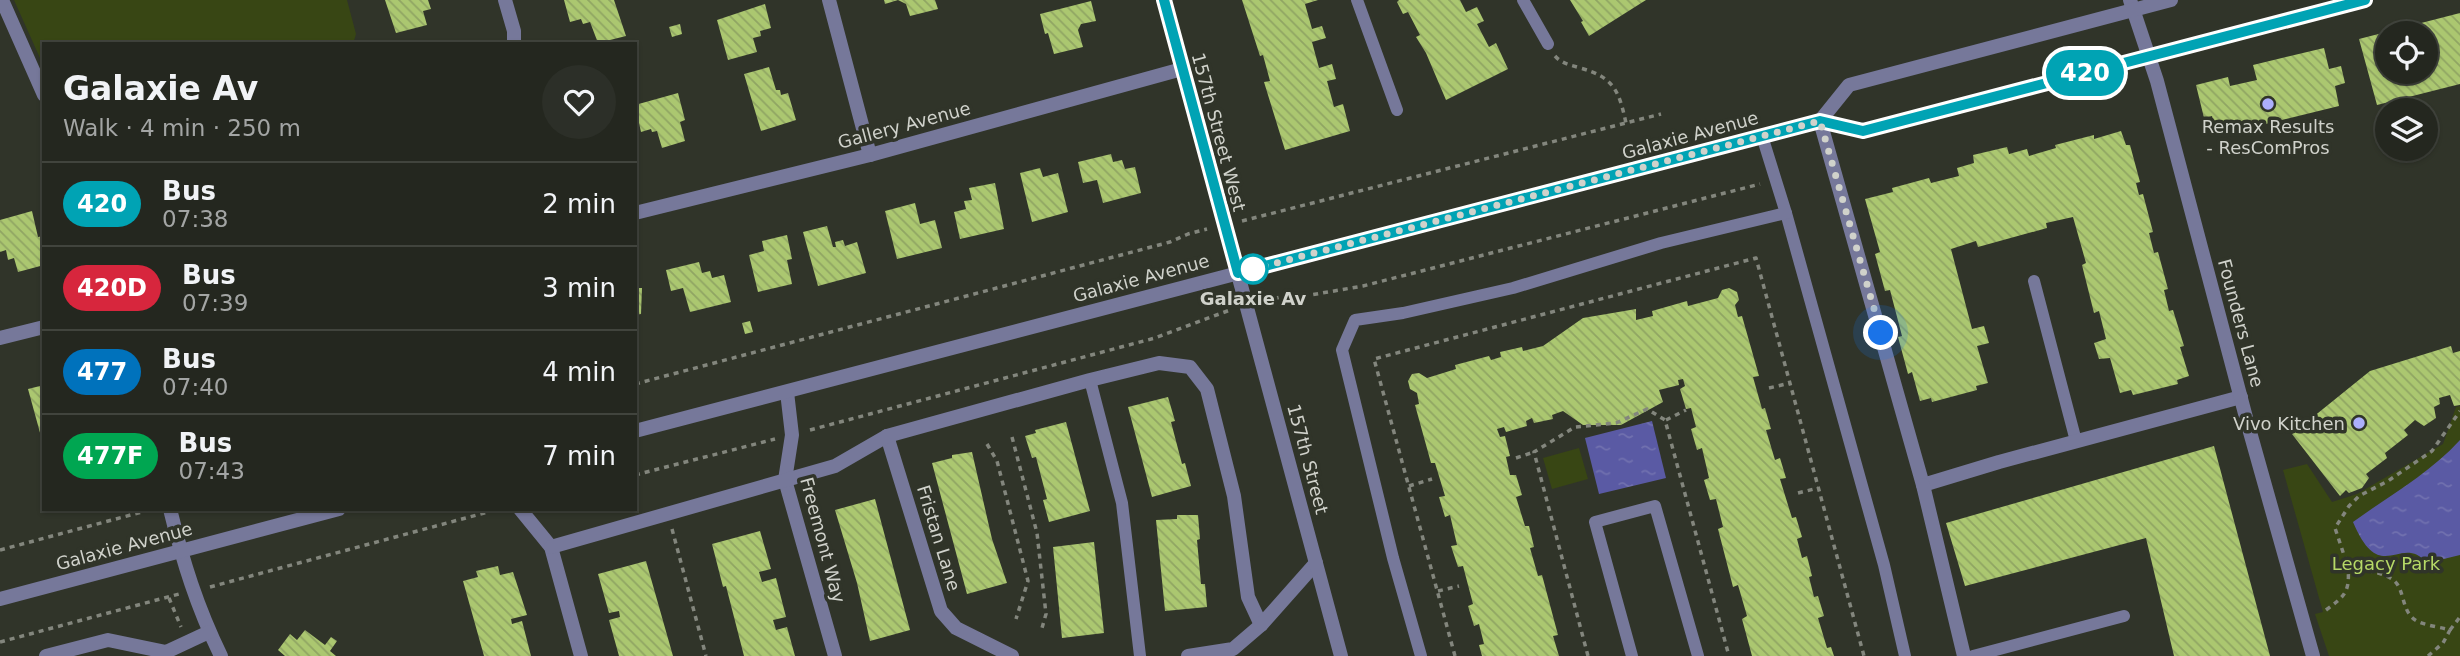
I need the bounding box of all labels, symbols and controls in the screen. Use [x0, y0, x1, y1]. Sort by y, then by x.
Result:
map controls [2375, 21, 2438, 161]
button: locate [2375, 21, 2438, 84]
street label: 157th Street West [1188, 50, 1250, 214]
line badge: 420 [2045, 50, 2125, 96]
text: 420 [2060, 59, 2110, 87]
button: heart [542, 65, 616, 139]
text: Galaxie Av [63, 69, 258, 108]
marker: Remax Results - ResComPros [2260, 96, 2276, 112]
street label: Gallery Avenue [835, 97, 973, 153]
button: layers [2375, 98, 2438, 161]
street label: Galaxie Avenue [1620, 107, 1760, 163]
text: Walk · 4 min · 250 m [63, 115, 301, 141]
place label: Remax Results - ResComPros [2202, 116, 2334, 158]
text: Bus [162, 176, 216, 206]
text: 2 min [542, 189, 616, 219]
text: 420 [77, 190, 127, 218]
text: 07:38 [162, 206, 228, 232]
street label: Galaxie Avenue [1071, 250, 1211, 306]
marker: Galaxie Av [1238, 254, 1268, 284]
street label: Founders Lane [2214, 256, 2268, 390]
text: Bus [182, 260, 236, 290]
text: 3 min [542, 273, 616, 303]
text: 420D [77, 274, 147, 302]
place label: Galaxie Av [1200, 288, 1307, 309]
text: 07:39 [182, 290, 248, 316]
your location [1863, 315, 1898, 350]
text: Bus [162, 344, 216, 374]
text: 4 min [542, 357, 616, 387]
text: 477 [77, 358, 127, 386]
text: 07:40 [162, 374, 228, 400]
street label: 157th Street [1283, 402, 1333, 516]
place label: Vivo Kitchen [2233, 413, 2345, 434]
marker: Vivo Kitchen [2351, 415, 2367, 431]
text: Bus [179, 428, 232, 458]
text: 7 min [542, 441, 616, 471]
text: 477F [77, 442, 144, 470]
text: 07:43 [179, 458, 245, 484]
street label: Freemont Way [796, 475, 850, 605]
street label: Fristan Lane [913, 483, 965, 593]
street label: Galaxie Avenue [54, 518, 194, 574]
park label: Legacy Park [2332, 553, 2441, 574]

